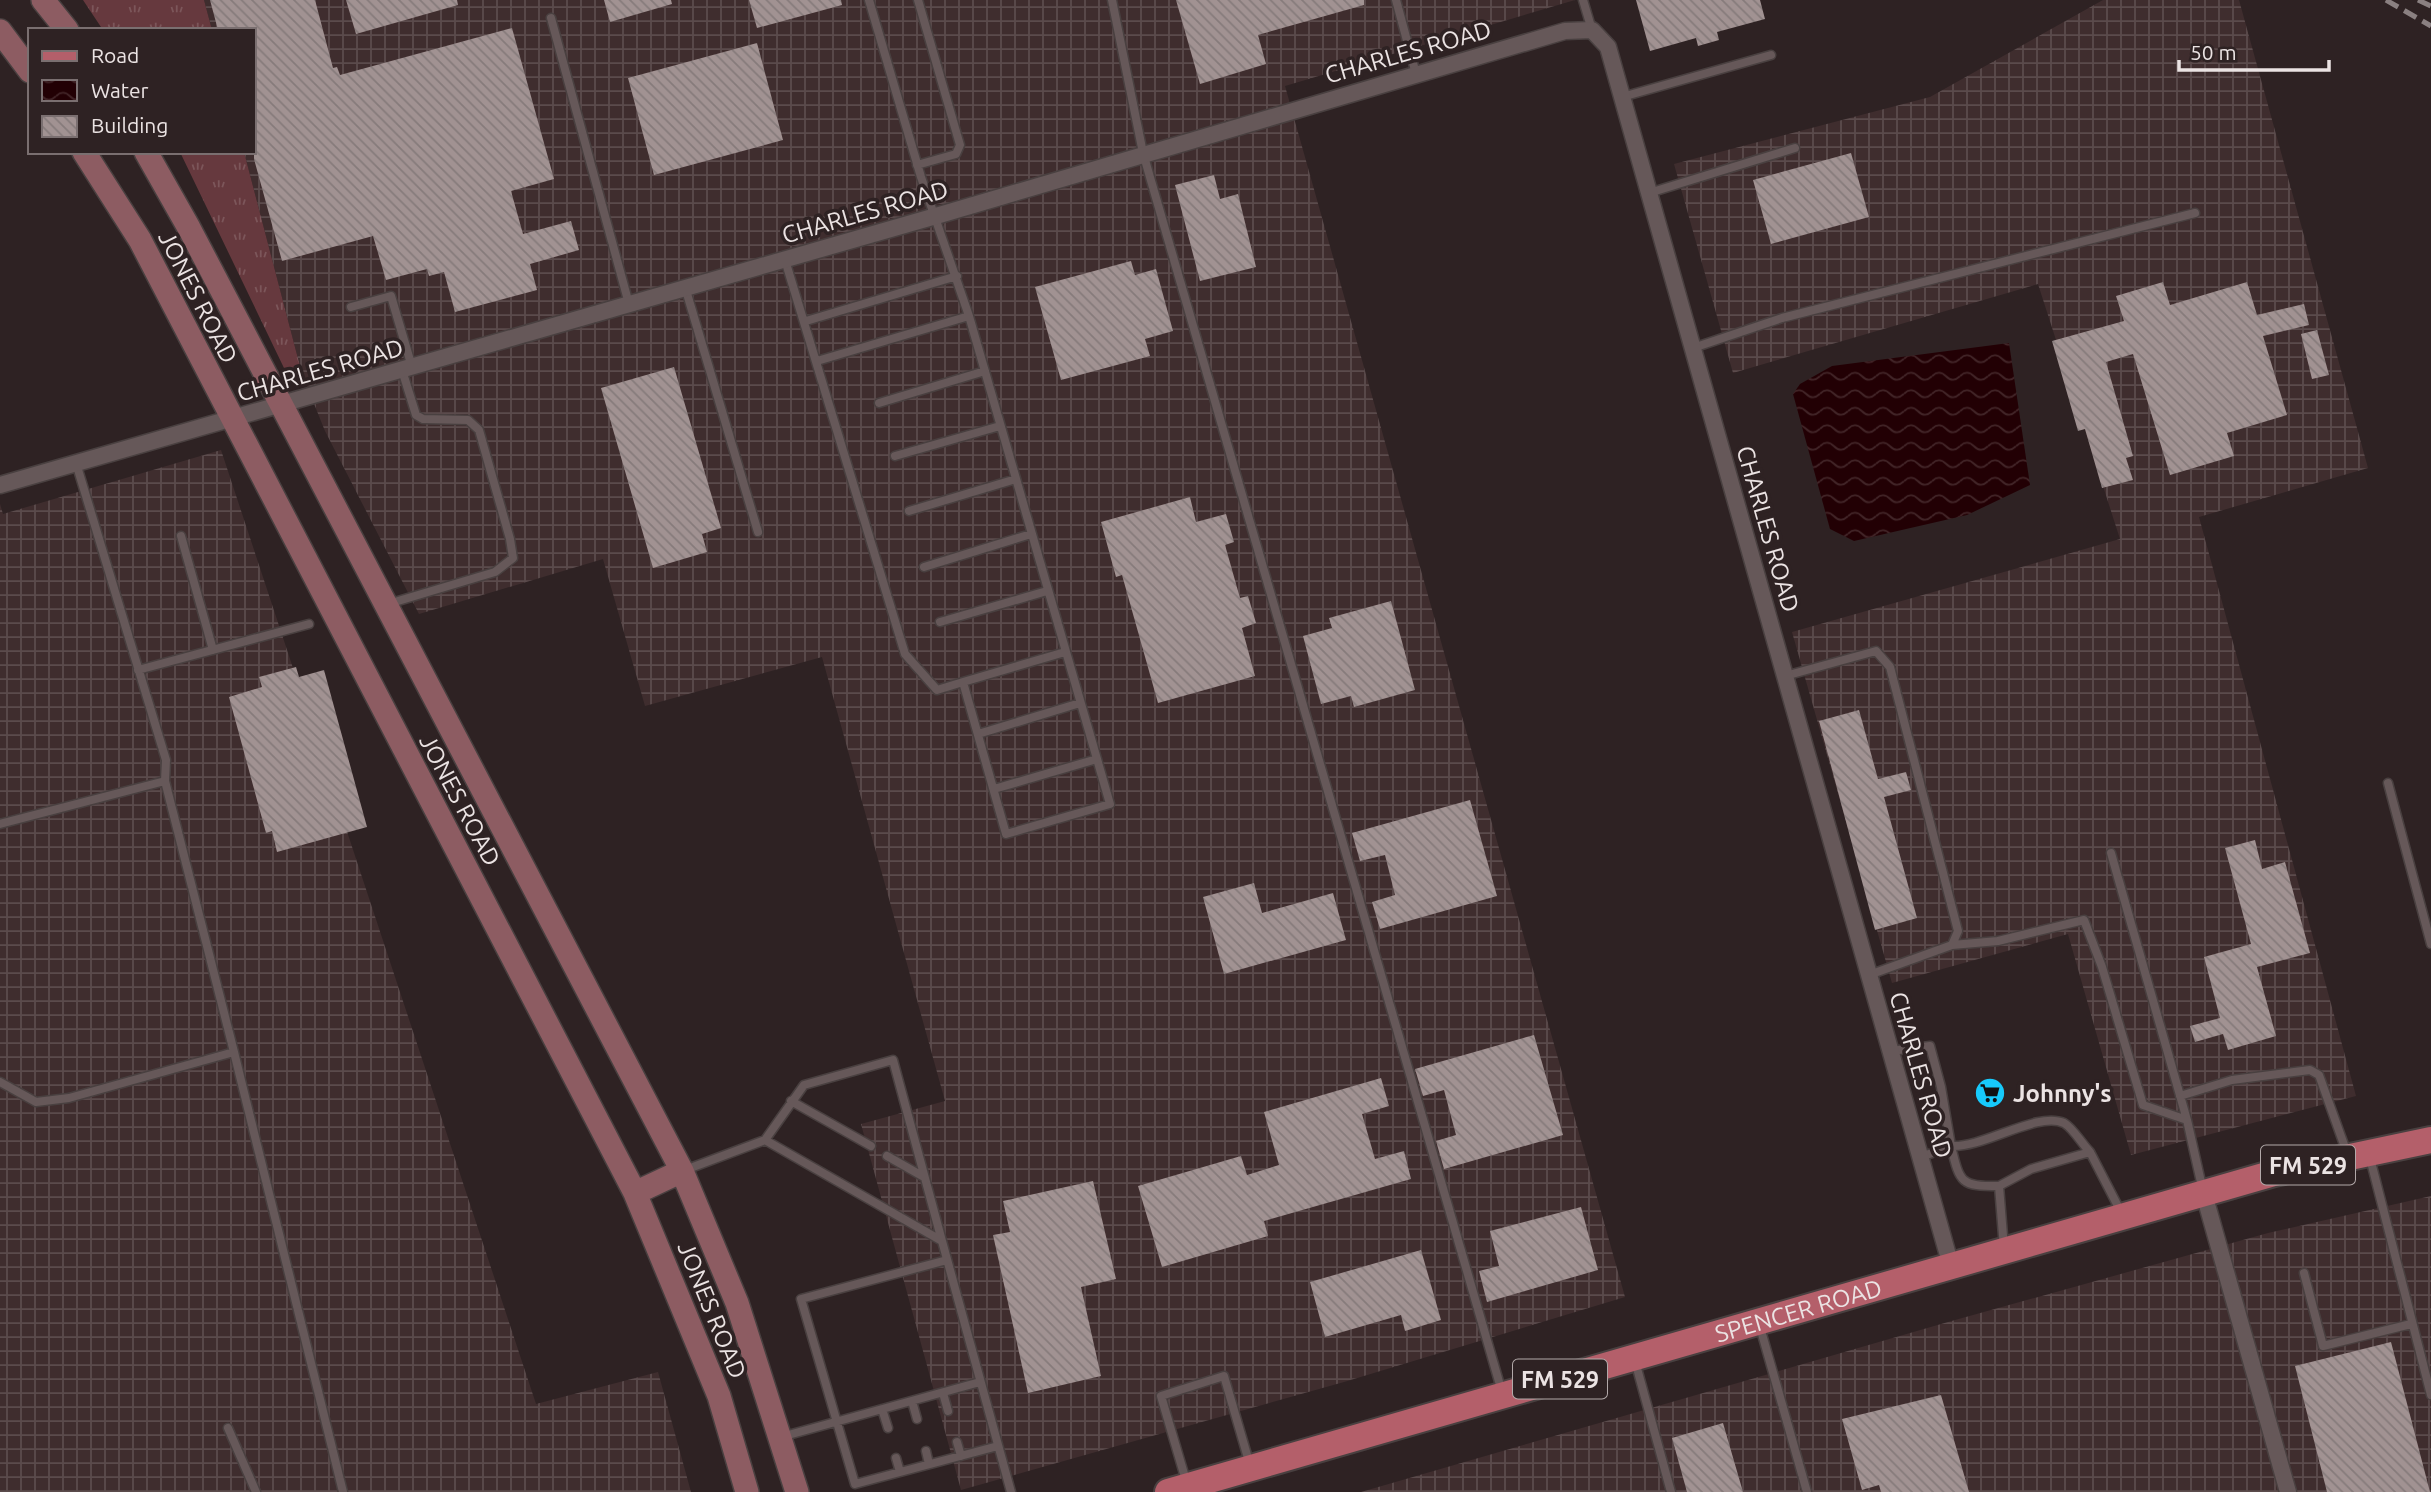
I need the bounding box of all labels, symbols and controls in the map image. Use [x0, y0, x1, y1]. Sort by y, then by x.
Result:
street label: CHARLES ROAD [1322, 15, 1494, 89]
legend [28, 28, 256, 154]
scale bar [2179, 28, 2330, 72]
text: 50 m [2190, 40, 2237, 64]
text: Road [91, 43, 139, 67]
text: Water [91, 78, 149, 102]
text: Building [91, 113, 168, 137]
street label: CHARLES ROAD [779, 175, 951, 249]
street label: JONES ROAD [153, 226, 243, 368]
street label: CHARLES ROAD [234, 333, 406, 407]
street label: CHARLES ROAD [1731, 443, 1805, 615]
street label: JONES ROAD [414, 730, 506, 870]
street label: CHARLES ROAD [1884, 989, 1958, 1161]
supermarket icon: Johnny's [1973, 1076, 2007, 1110]
place label: Johnny's [2013, 1080, 2112, 1107]
road number: FM 529 [2261, 1146, 2355, 1184]
street label: JONES ROAD [672, 1238, 752, 1382]
street label: SPENCER ROAD [1712, 1273, 1885, 1347]
road number: FM 529 [1513, 1360, 1607, 1398]

